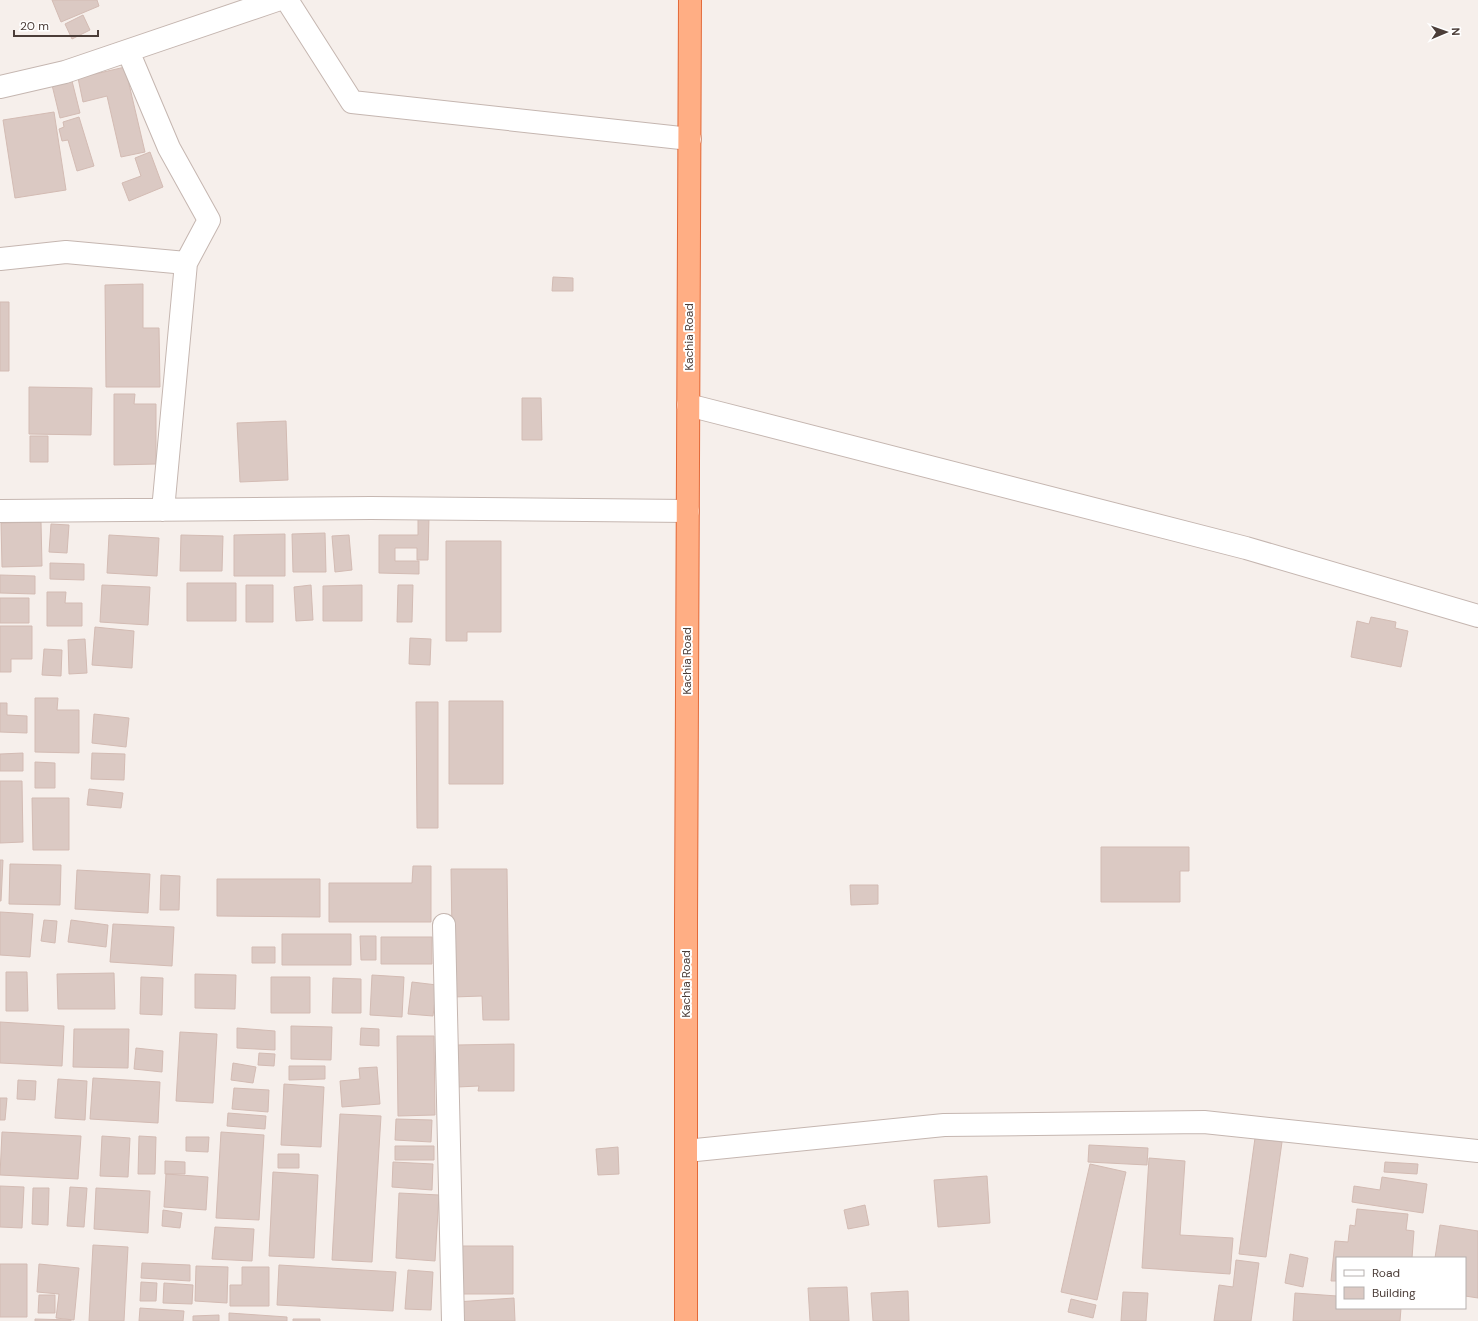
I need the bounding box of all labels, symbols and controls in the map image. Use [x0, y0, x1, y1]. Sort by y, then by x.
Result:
scale bar [14, 12, 98, 38]
north arrow [1426, 12, 1466, 52]
text: 20 m [20, 18, 49, 34]
text: N [1449, 27, 1463, 36]
street label: Kachia Road [681, 303, 697, 371]
street label: Kachia Road [679, 627, 695, 695]
street label: Kachia Road [678, 950, 694, 1018]
legend [1336, 1257, 1466, 1309]
text: Road [1372, 1265, 1400, 1281]
text: Building [1372, 1285, 1416, 1301]

